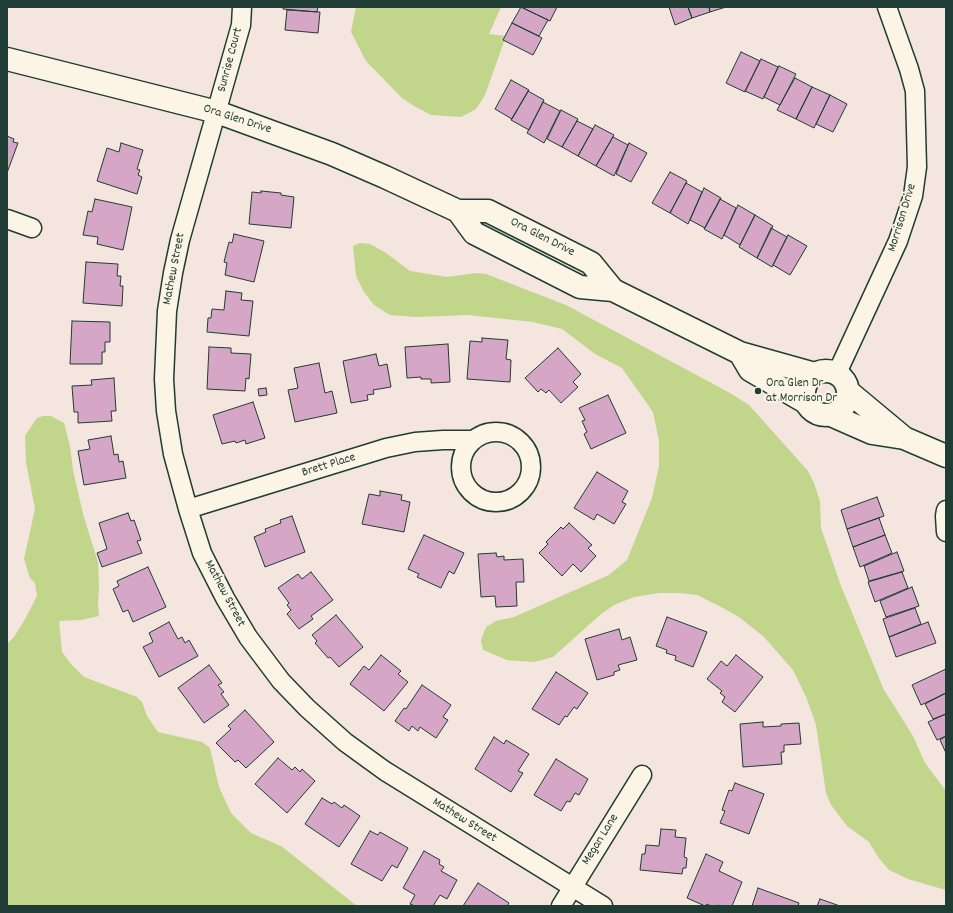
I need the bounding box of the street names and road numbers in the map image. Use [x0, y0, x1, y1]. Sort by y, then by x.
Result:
street label: Sunrise Court [215, 26, 247, 94]
street label: Ora Glen Drive [201, 102, 273, 138]
street label: Morrison Drive [885, 182, 921, 254]
street label: Ora Glen Drive [507, 215, 577, 261]
street label: Mathew Street [160, 232, 190, 306]
street label: Brett Place [300, 450, 358, 482]
street label: Mathew Street [200, 558, 248, 630]
street label: Mathew Street [429, 795, 499, 847]
street label: Megan Lane [579, 812, 623, 868]

